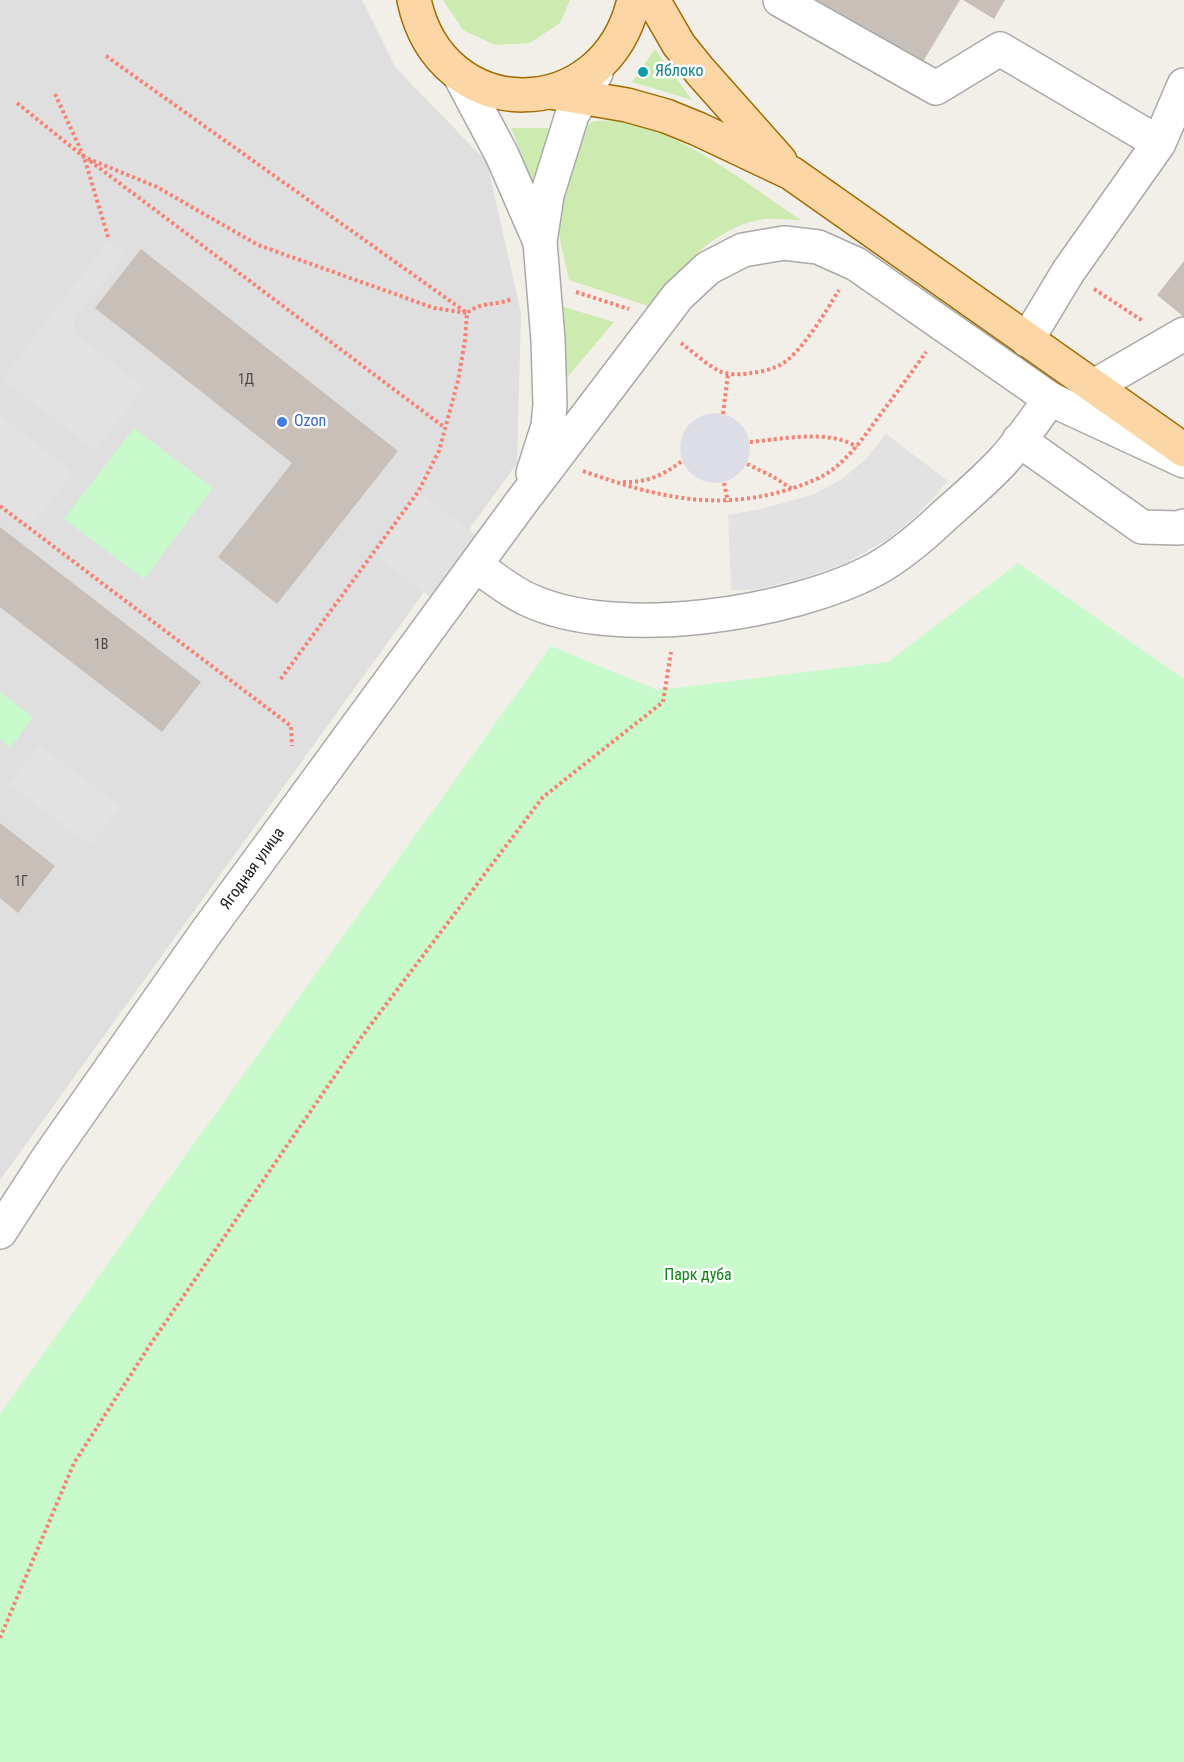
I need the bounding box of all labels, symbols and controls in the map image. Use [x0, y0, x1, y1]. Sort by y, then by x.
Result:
place label: Яблоко [655, 62, 704, 82]
marker: Яблоко [636, 65, 650, 79]
house number: 1Д [238, 372, 254, 388]
place label: Ozon [294, 412, 326, 432]
marker: Ozon [275, 415, 289, 429]
house number: 1В [94, 637, 108, 653]
street label: Ягодная улица [217, 824, 289, 914]
house number: 1Г [14, 874, 28, 890]
park label: Парк дуба [664, 1266, 732, 1286]

